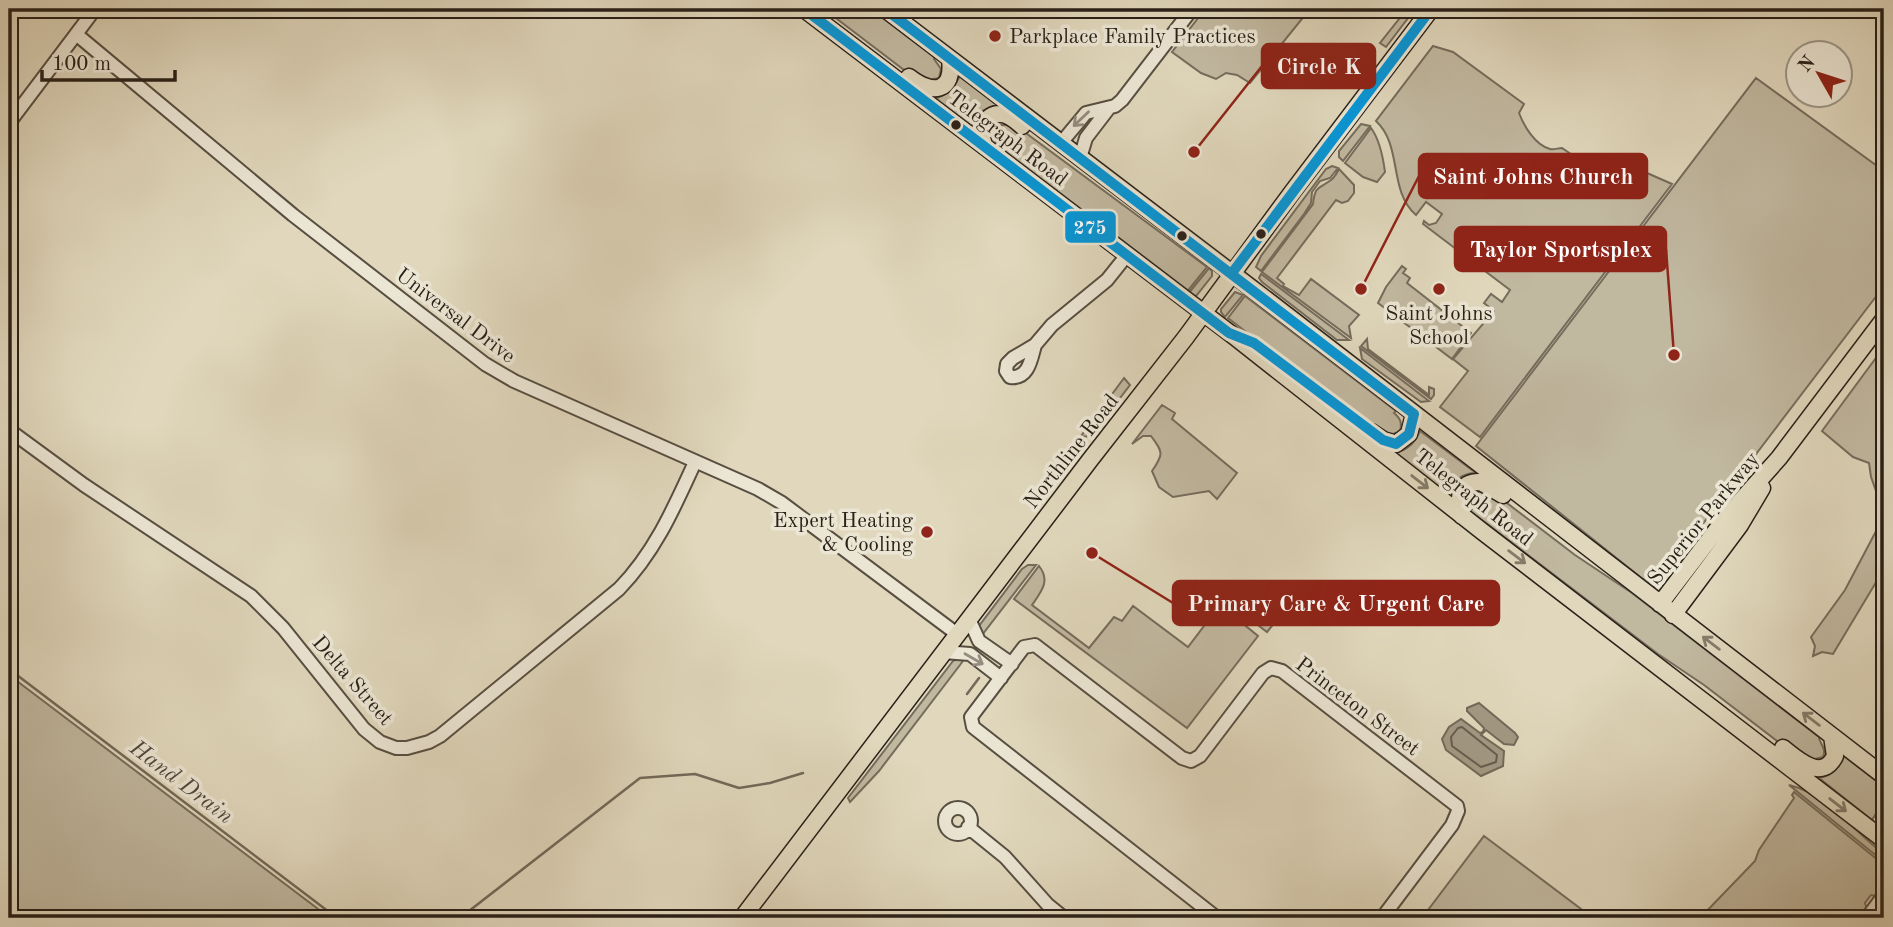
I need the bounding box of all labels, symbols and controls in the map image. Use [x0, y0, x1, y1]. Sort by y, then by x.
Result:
place label: Parkplace Family Practices [1009, 27, 1256, 48]
marker: Parkplace Family Practices [987, 28, 1003, 44]
scale bar [42, 38, 175, 82]
north arrow [1784, 38, 1854, 108]
callout: Circle K [1262, 44, 1375, 88]
text: N [1796, 53, 1820, 76]
text: 100 m [52, 54, 111, 75]
text: Circle K [1277, 56, 1362, 79]
street label: Telegraph Road [943, 88, 1071, 191]
one-way arrow [1073, 111, 1090, 128]
unlabelled marker [949, 118, 963, 132]
callout: Saint Johns Church [1419, 154, 1647, 198]
text: Saint Johns Church [1433, 166, 1633, 189]
line badge: 275 [1064, 210, 1117, 244]
text: 275 [1073, 220, 1107, 239]
unlabelled marker [1254, 227, 1268, 241]
callout: Taylor Sportsplex [1455, 227, 1666, 271]
unlabelled marker [1175, 229, 1189, 243]
text: Taylor Sportsplex [1470, 239, 1652, 262]
street label: Universal Drive [392, 265, 519, 368]
marker: Saint Johns School [1431, 281, 1447, 297]
place label: Saint Johns School [1385, 304, 1493, 349]
street label: Northline Road [1021, 391, 1123, 513]
street label: Telegraph Road [1410, 446, 1536, 551]
street label: Superior Parkway [1644, 449, 1764, 589]
one-way arrow [1411, 475, 1429, 490]
place label: Expert Heating & Cooling [773, 511, 914, 556]
marker: Expert Heating & Cooling [919, 524, 935, 540]
one-way arrow [1507, 550, 1525, 565]
callout: Primary Care & Urgent Care [1173, 581, 1499, 625]
text: Primary Care & Urgent Care [1187, 593, 1485, 616]
street label: Delta Street [308, 632, 396, 730]
one-way arrow [1702, 636, 1721, 651]
one-way arrow [964, 652, 984, 666]
street label: Princeton Street [1291, 654, 1423, 761]
one-way arrow [1802, 712, 1820, 727]
water label: Hand Drain [124, 735, 237, 828]
one-way arrow [1829, 797, 1847, 812]

